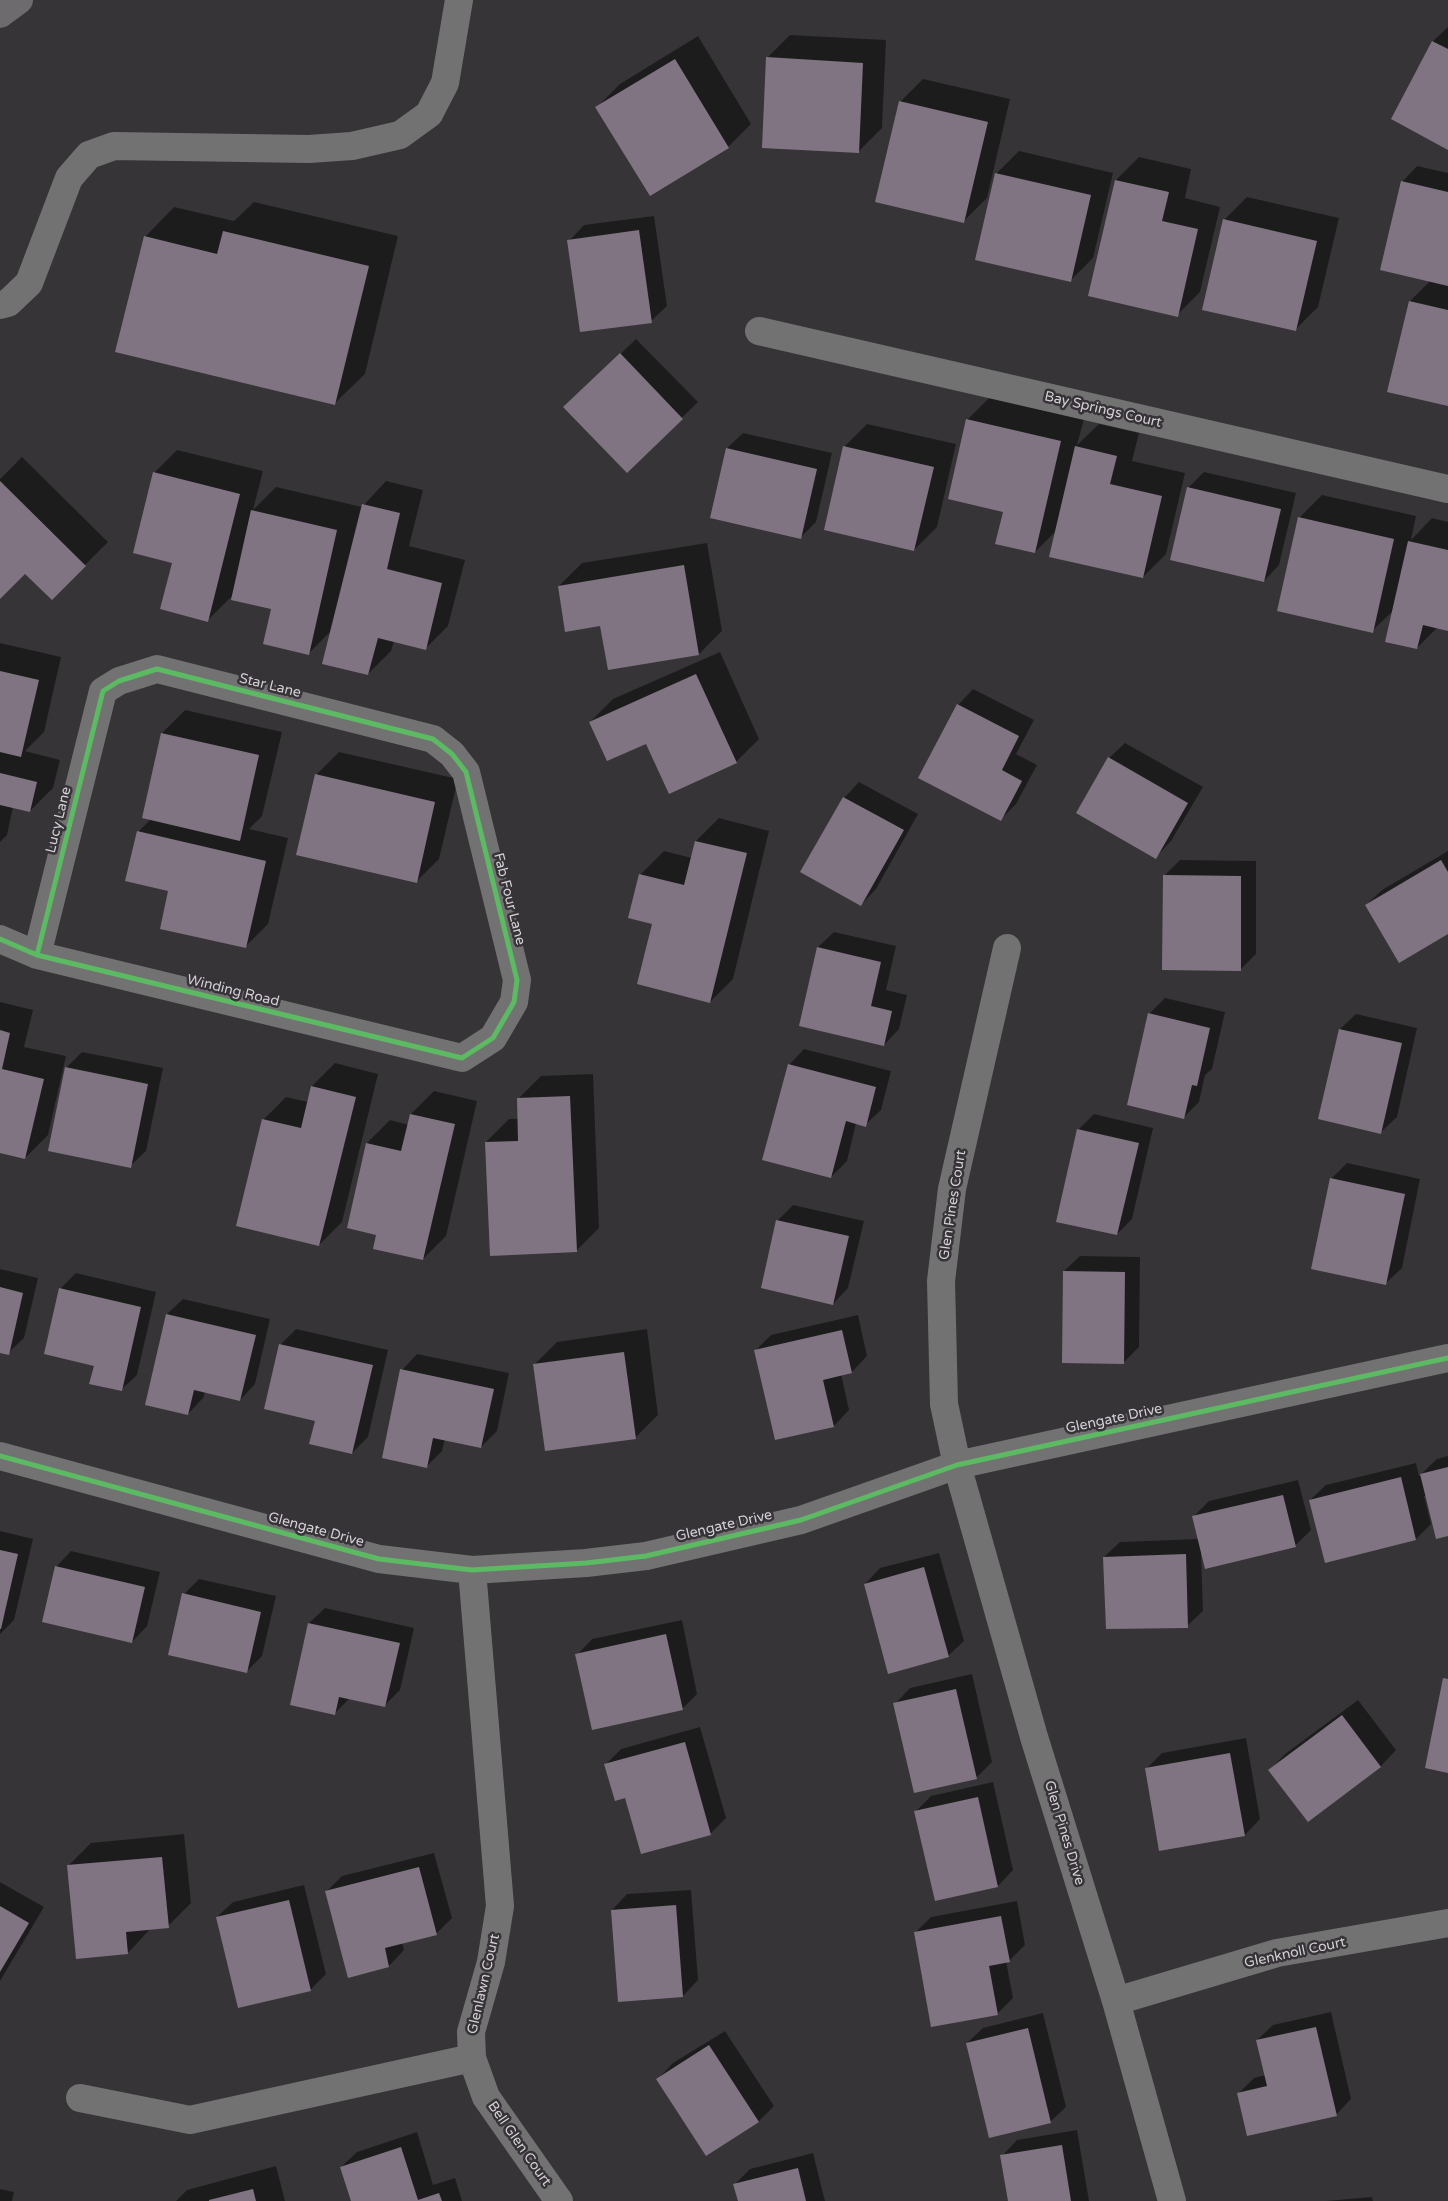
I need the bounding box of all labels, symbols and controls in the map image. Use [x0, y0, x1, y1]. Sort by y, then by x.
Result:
street label: Bay Springs Court [1043, 388, 1163, 432]
street label: Star Lane [237, 670, 303, 702]
street label: Lucy Lane [43, 785, 75, 855]
street label: Fab Four Lane [489, 851, 529, 947]
street label: Winding Road [185, 971, 281, 1011]
street label: Glen Pines Court [936, 1149, 970, 1261]
street label: Glengate Drive [1064, 1401, 1164, 1437]
street label: Glengate Drive [674, 1507, 774, 1545]
street label: Glengate Drive [266, 1509, 366, 1551]
street label: Glen Pines Drive [1040, 1779, 1088, 1887]
street label: Glenlawn Court [464, 1932, 504, 2036]
street label: Glenknoll Court [1243, 1934, 1347, 1972]
street label: Bell Glen Court [484, 2098, 554, 2190]

